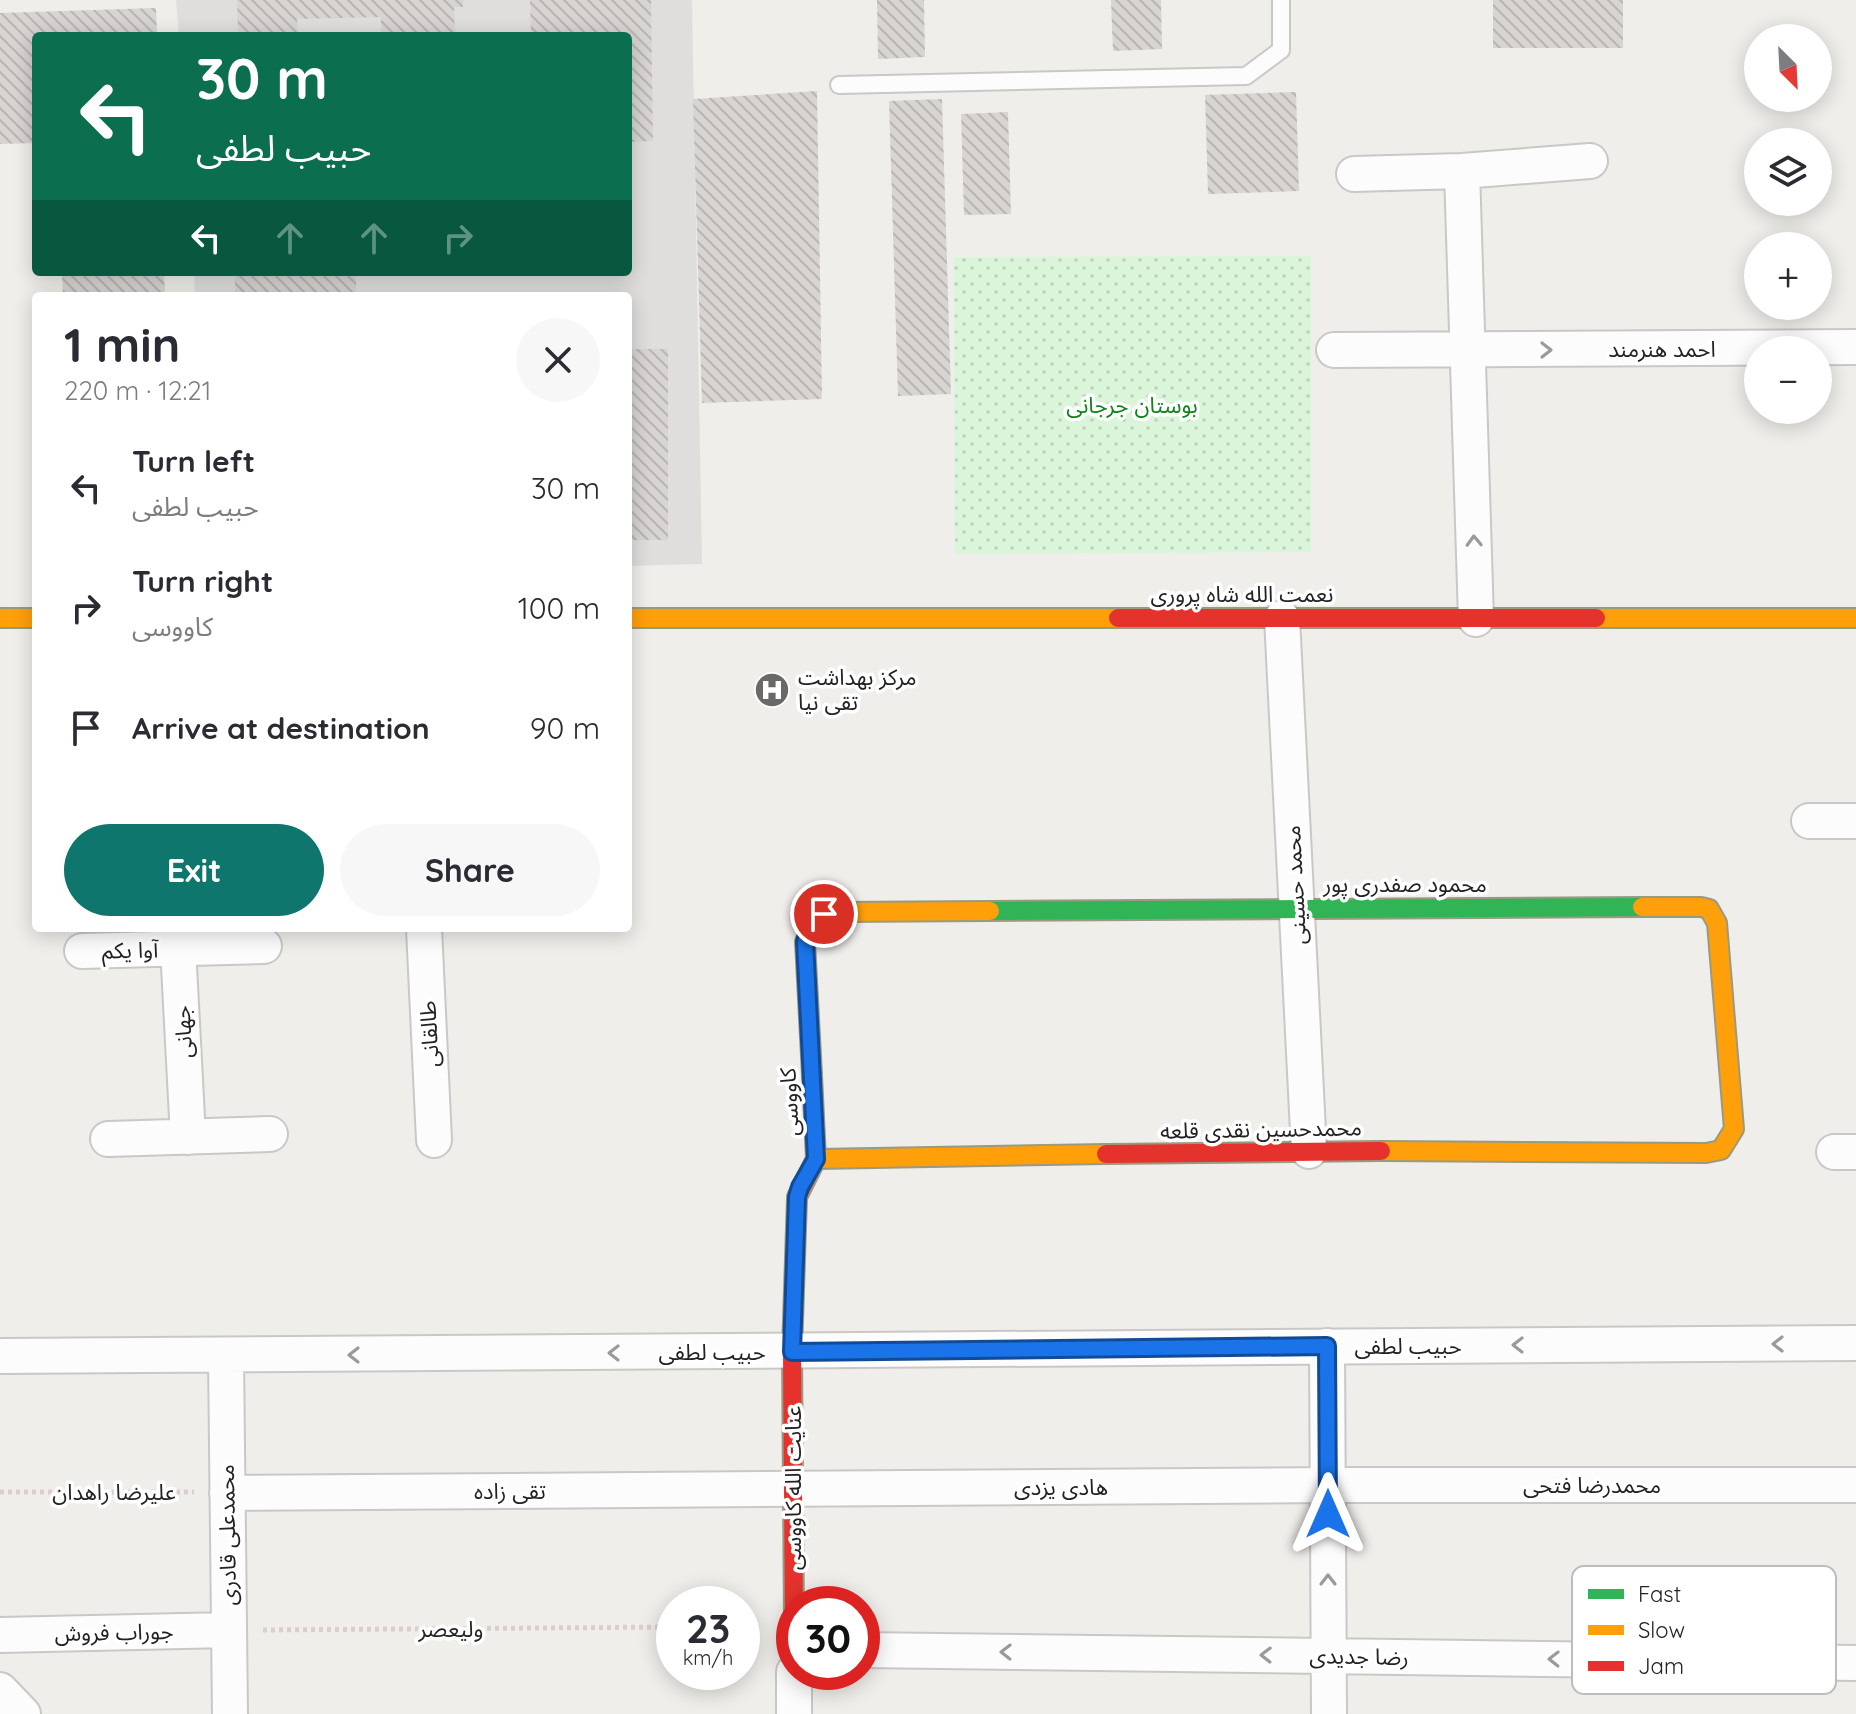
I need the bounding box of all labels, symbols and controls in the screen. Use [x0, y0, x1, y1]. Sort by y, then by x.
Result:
north arrow [1744, 24, 1832, 112]
map controls [1744, 24, 1832, 424]
text: 30 m [196, 43, 328, 113]
icon: left [64, 64, 168, 168]
text: حبیب لطفی [196, 125, 371, 170]
button: layers [1744, 128, 1832, 216]
icon: left [184, 216, 228, 260]
icon: ahead [268, 216, 312, 260]
icon: ahead [352, 216, 396, 260]
icon: right [436, 216, 480, 260]
button: + [1744, 232, 1832, 320]
text: 1 min [64, 314, 180, 374]
button: close [516, 318, 600, 402]
street label: احمد هنرمند [1608, 335, 1716, 363]
button: − [1744, 336, 1832, 424]
one-way arrow [1540, 341, 1553, 359]
text: 220 m · 12:21 [64, 374, 211, 407]
park label: بوستان جرجانی [1066, 391, 1198, 419]
text: Turn left [132, 442, 255, 480]
icon: left [64, 466, 108, 510]
text: 30 m [531, 469, 600, 507]
text: حبیب لطفی [132, 490, 259, 523]
one-way arrow [1465, 534, 1482, 547]
text: Turn right [132, 562, 273, 600]
street label: نعمت الله شاه پروری [1151, 580, 1333, 609]
icon: right [64, 586, 108, 630]
text: 100 m [518, 589, 600, 627]
text: کاووسی [132, 610, 213, 643]
place label: مرکز بهداشت تقی نیا [798, 663, 916, 716]
hospital icon: مرکز بهداشت تقی نیا [753, 671, 791, 709]
icon: arrive [64, 706, 108, 750]
text: Arrive at destination [132, 709, 430, 747]
text: 90 m [530, 709, 600, 747]
button: Exit [64, 824, 324, 916]
button: Share [340, 824, 600, 916]
street label: محمد حسینی [1278, 825, 1312, 945]
street label: محمود صفدری پور [1322, 870, 1487, 899]
pin [790, 880, 858, 948]
icon: arrive [802, 892, 846, 936]
street label: آوا یکم [102, 935, 160, 967]
street label: طالقانی [413, 1000, 445, 1068]
street label: جهانی [168, 1005, 198, 1059]
street label: کاووسی [773, 1066, 805, 1137]
street label: محمدحسین نقدی قلعه [1160, 1113, 1362, 1145]
street label: حبیب لطفی [1354, 1332, 1462, 1360]
one-way arrow [1771, 1335, 1784, 1353]
one-way arrow [1511, 1336, 1524, 1354]
street label: حبیب لطفی [658, 1338, 766, 1366]
one-way arrow [607, 1344, 620, 1362]
one-way arrow [347, 1346, 360, 1364]
street label: عنایت‌ الله کاووسی [779, 1406, 807, 1570]
street label: محمدعلی قادری [212, 1464, 242, 1606]
street label: محمدرضا فتحی [1523, 1471, 1661, 1499]
position arrow [1286, 1472, 1370, 1556]
street label: هادی یزدی [1014, 1473, 1108, 1501]
street label: تقی زاده [474, 1477, 546, 1505]
street label: علیرضا راهدان [52, 1478, 176, 1506]
legend [1572, 1566, 1836, 1694]
one-way arrow [1319, 1573, 1337, 1586]
text: Fast [1638, 1580, 1681, 1608]
speed limit sign: 30 [776, 1586, 880, 1690]
text: 23 [686, 1603, 730, 1653]
street label: ولیعصر [418, 1615, 483, 1643]
text: Slow [1638, 1616, 1685, 1644]
street label: جوراب فروش [54, 1617, 174, 1647]
street label: رضا جدیدی [1309, 1641, 1409, 1671]
one-way arrow [999, 1643, 1012, 1661]
text: km/h [683, 1645, 733, 1670]
one-way arrow [1259, 1646, 1272, 1664]
one-way arrow [1547, 1650, 1560, 1668]
text: Jam [1638, 1652, 1684, 1680]

